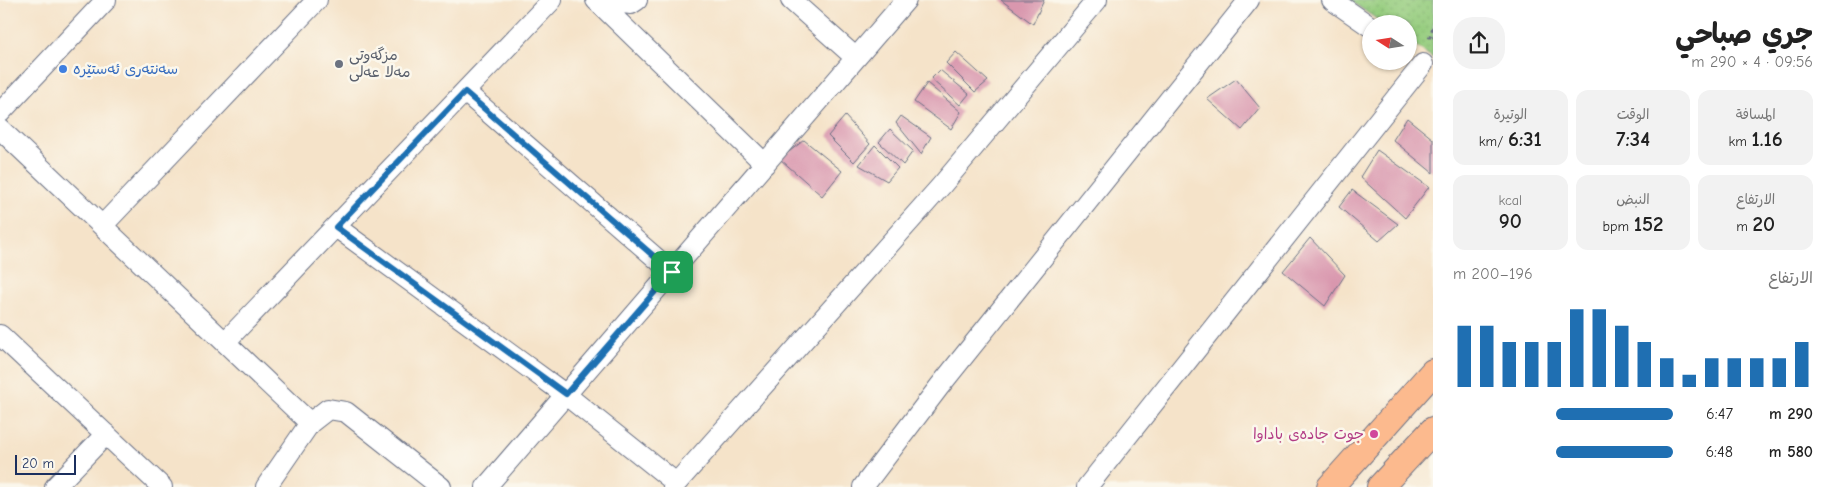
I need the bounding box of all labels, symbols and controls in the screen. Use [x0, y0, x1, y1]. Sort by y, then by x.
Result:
north arrow [1362, 15, 1418, 70]
map controls [1362, 15, 1417, 70]
button: share [1453, 17, 1505, 69]
text: جري صباحي [1675, 18, 1813, 50]
place label: مزگەوتی مەلا عەلی [349, 46, 410, 82]
text: 09:56 · 4 × 290 m [1691, 53, 1813, 71]
marker: مزگەوتی مەلا عەلی [333, 58, 345, 70]
place label: سەنتەری ئەستێرە [73, 60, 178, 78]
marker: سەنتەری ئەستێرە [57, 63, 69, 75]
text: الوتيرة [1493, 106, 1527, 123]
text: الوقت [1617, 106, 1649, 123]
text: المسافة [1736, 106, 1776, 123]
text: 6:31 [1508, 127, 1542, 151]
text: 7:34 [1616, 127, 1650, 151]
text: 1.16 [1752, 127, 1783, 151]
text: /km [1479, 133, 1508, 150]
text: km [1729, 133, 1752, 150]
text: النبض [1616, 191, 1650, 208]
text: الارتفاع [1736, 191, 1775, 208]
text: kcal [1499, 192, 1522, 209]
text: 90 [1499, 209, 1522, 233]
text: 152 [1634, 212, 1664, 236]
text: 20 [1753, 212, 1775, 236]
text: bpm [1602, 218, 1634, 235]
text: m [1736, 218, 1753, 235]
pin [651, 251, 693, 293]
icon: arrive [658, 258, 686, 286]
text: 196–200 m [1453, 265, 1533, 283]
text: الارتفاع [1768, 269, 1813, 287]
text: 6:47 [1706, 405, 1733, 423]
text: 290 m [1769, 405, 1813, 423]
place label: جوت جادەی باداوا [1253, 425, 1364, 443]
marker: جوت جادەی باداوا [1368, 428, 1380, 440]
text: 6:48 [1705, 443, 1733, 461]
text: 580 m [1769, 443, 1813, 461]
scale bar [15, 452, 76, 475]
text: 20 m [22, 455, 54, 472]

